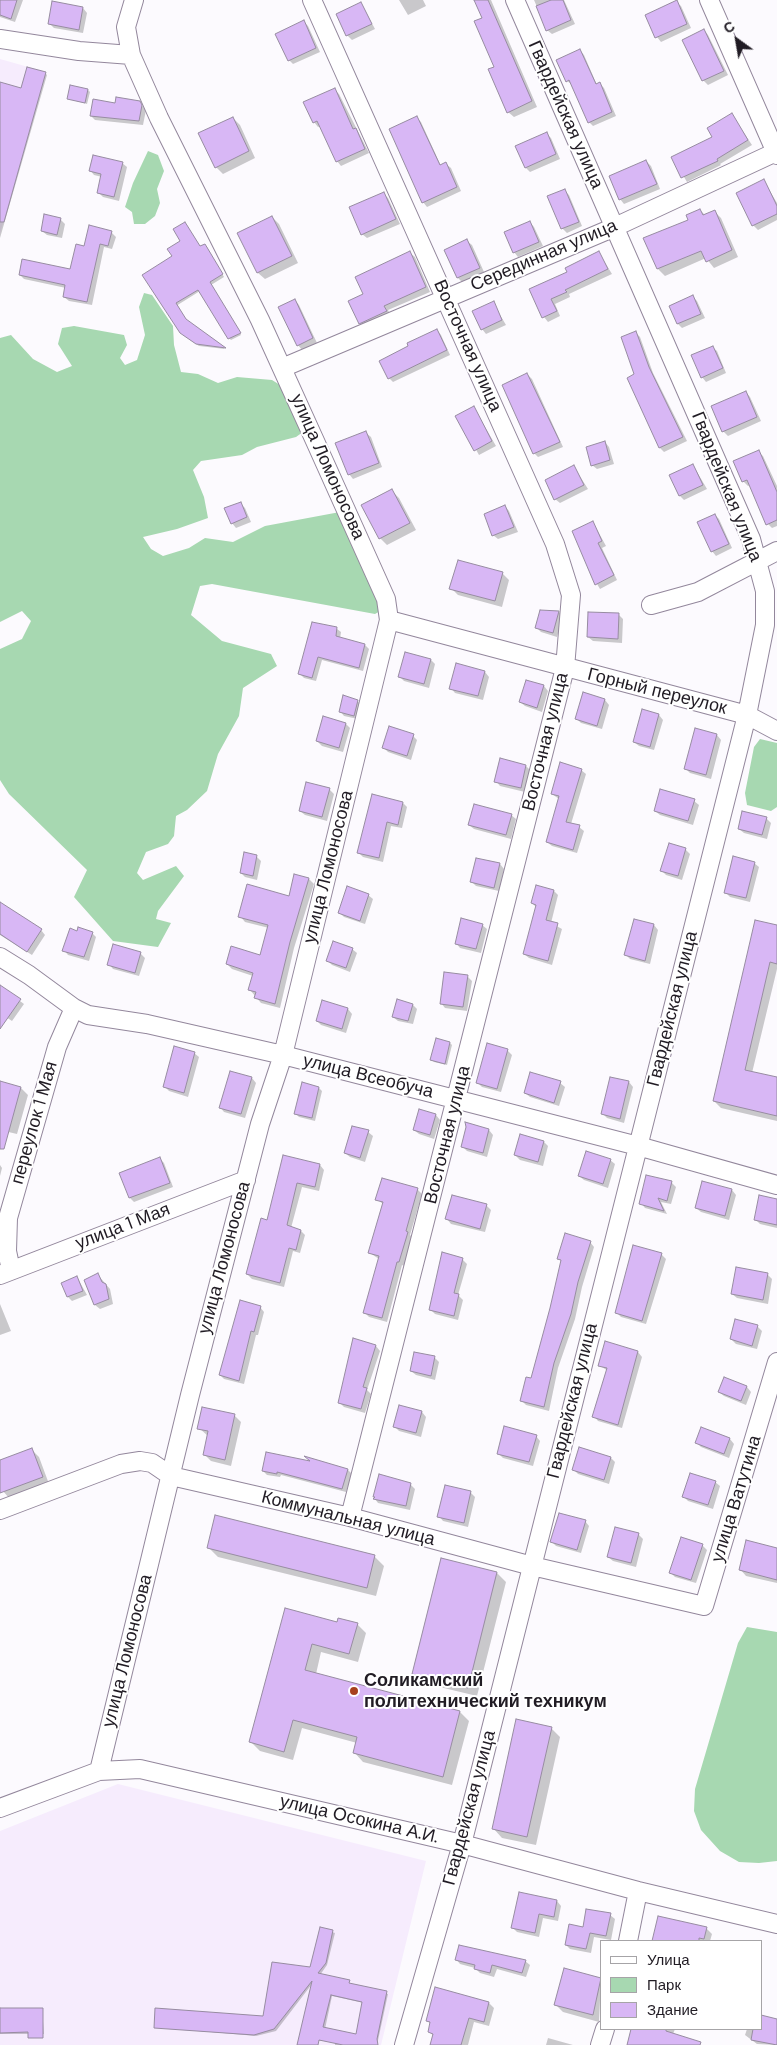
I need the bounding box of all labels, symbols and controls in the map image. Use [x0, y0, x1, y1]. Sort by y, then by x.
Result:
north arrow [712, 15, 762, 65]
text: С [720, 17, 738, 38]
street label: Гвардейская улица [523, 38, 607, 192]
street label: Серединная улица [467, 215, 621, 297]
street label: Восточная улица [428, 277, 506, 415]
street label: улица Ломоносова [285, 391, 369, 543]
street label: Гвардейская улица [686, 409, 766, 565]
street label: Горный переулок [585, 664, 729, 720]
street label: Восточная улица [518, 670, 574, 814]
street label: улица Ломоносова [300, 788, 358, 946]
street label: Гвардейская улица [643, 929, 703, 1089]
street label: улица Всеобуча [301, 1050, 435, 1104]
street label: переулок 1 Мая [7, 1059, 63, 1187]
street label: Восточная улица [420, 1063, 476, 1207]
street label: улица Ломоносова [194, 1179, 256, 1337]
street label: улица 1 Мая [73, 1199, 173, 1255]
street label: Гвардейская улица [543, 1321, 603, 1481]
street label: улица Ватутина [707, 1433, 767, 1565]
street label: Коммунальная улица [259, 1487, 437, 1551]
street label: улица Ломоносова [99, 1572, 157, 1730]
place label: Соликамский политехнический техникум [364, 1670, 607, 1712]
marker: Соликамский политехнический техникум [348, 1685, 360, 1697]
street label: Гвардейская улица [439, 1728, 501, 1888]
street label: улица Осокина А.И. [278, 1791, 440, 1849]
legend [600, 1940, 762, 2030]
text: Улица [647, 1950, 690, 1970]
text: Парк [647, 1975, 681, 1995]
text: Здание [647, 2000, 698, 2020]

